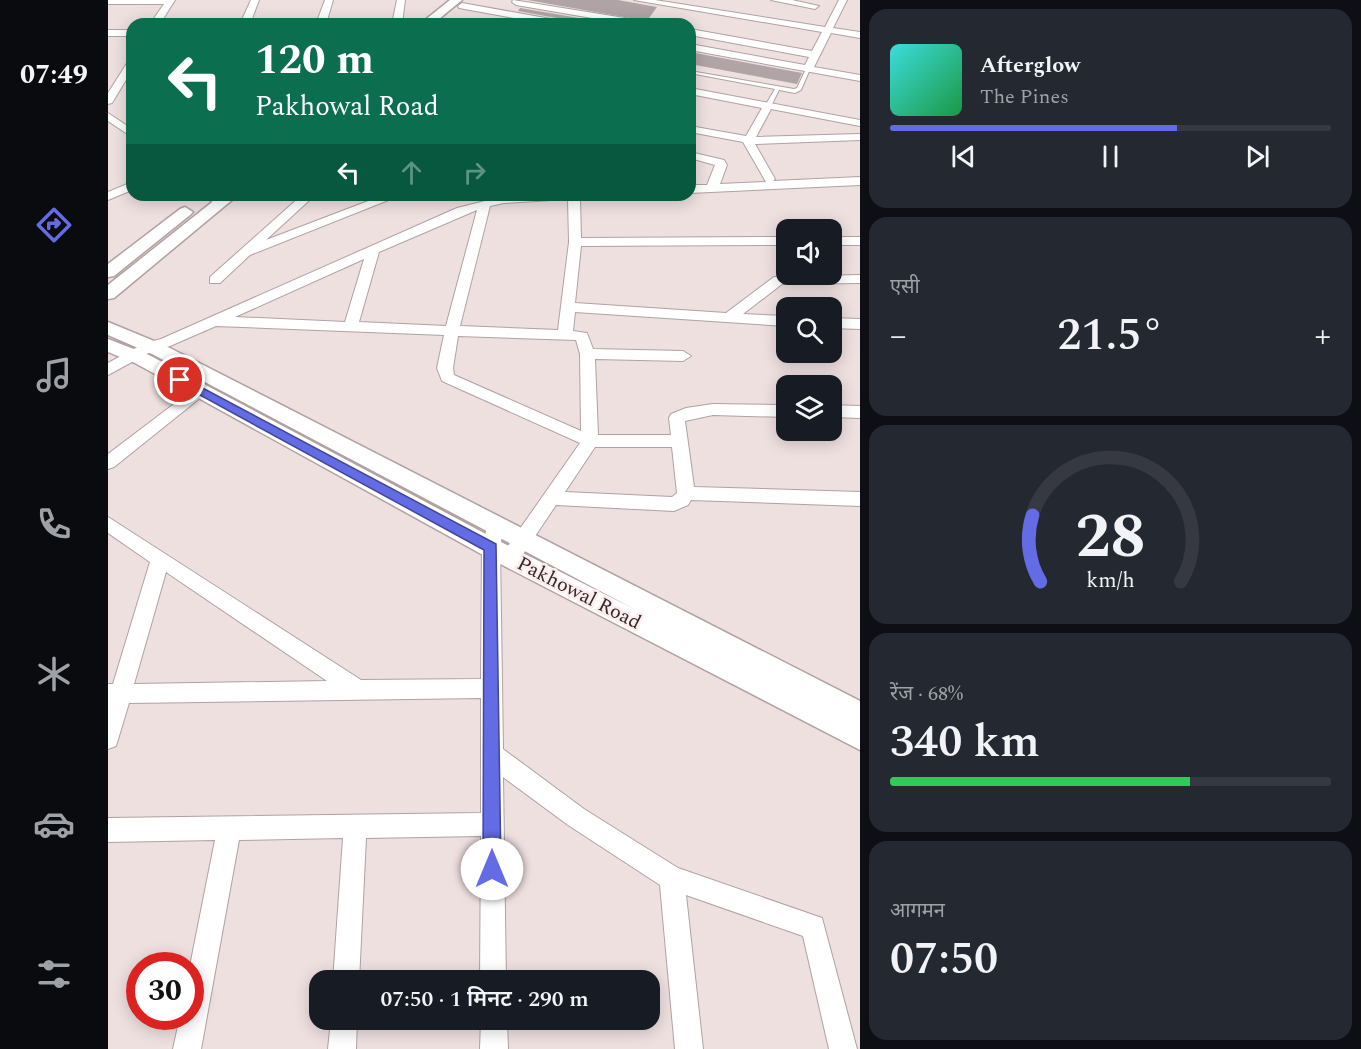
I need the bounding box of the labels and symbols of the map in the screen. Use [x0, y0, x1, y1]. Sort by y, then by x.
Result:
pin [154, 354, 205, 405]
street label: Pakhowal Road [512, 549, 646, 637]
position arrow [460, 837, 524, 901]
speed limit sign: 30 [126, 952, 204, 1030]

